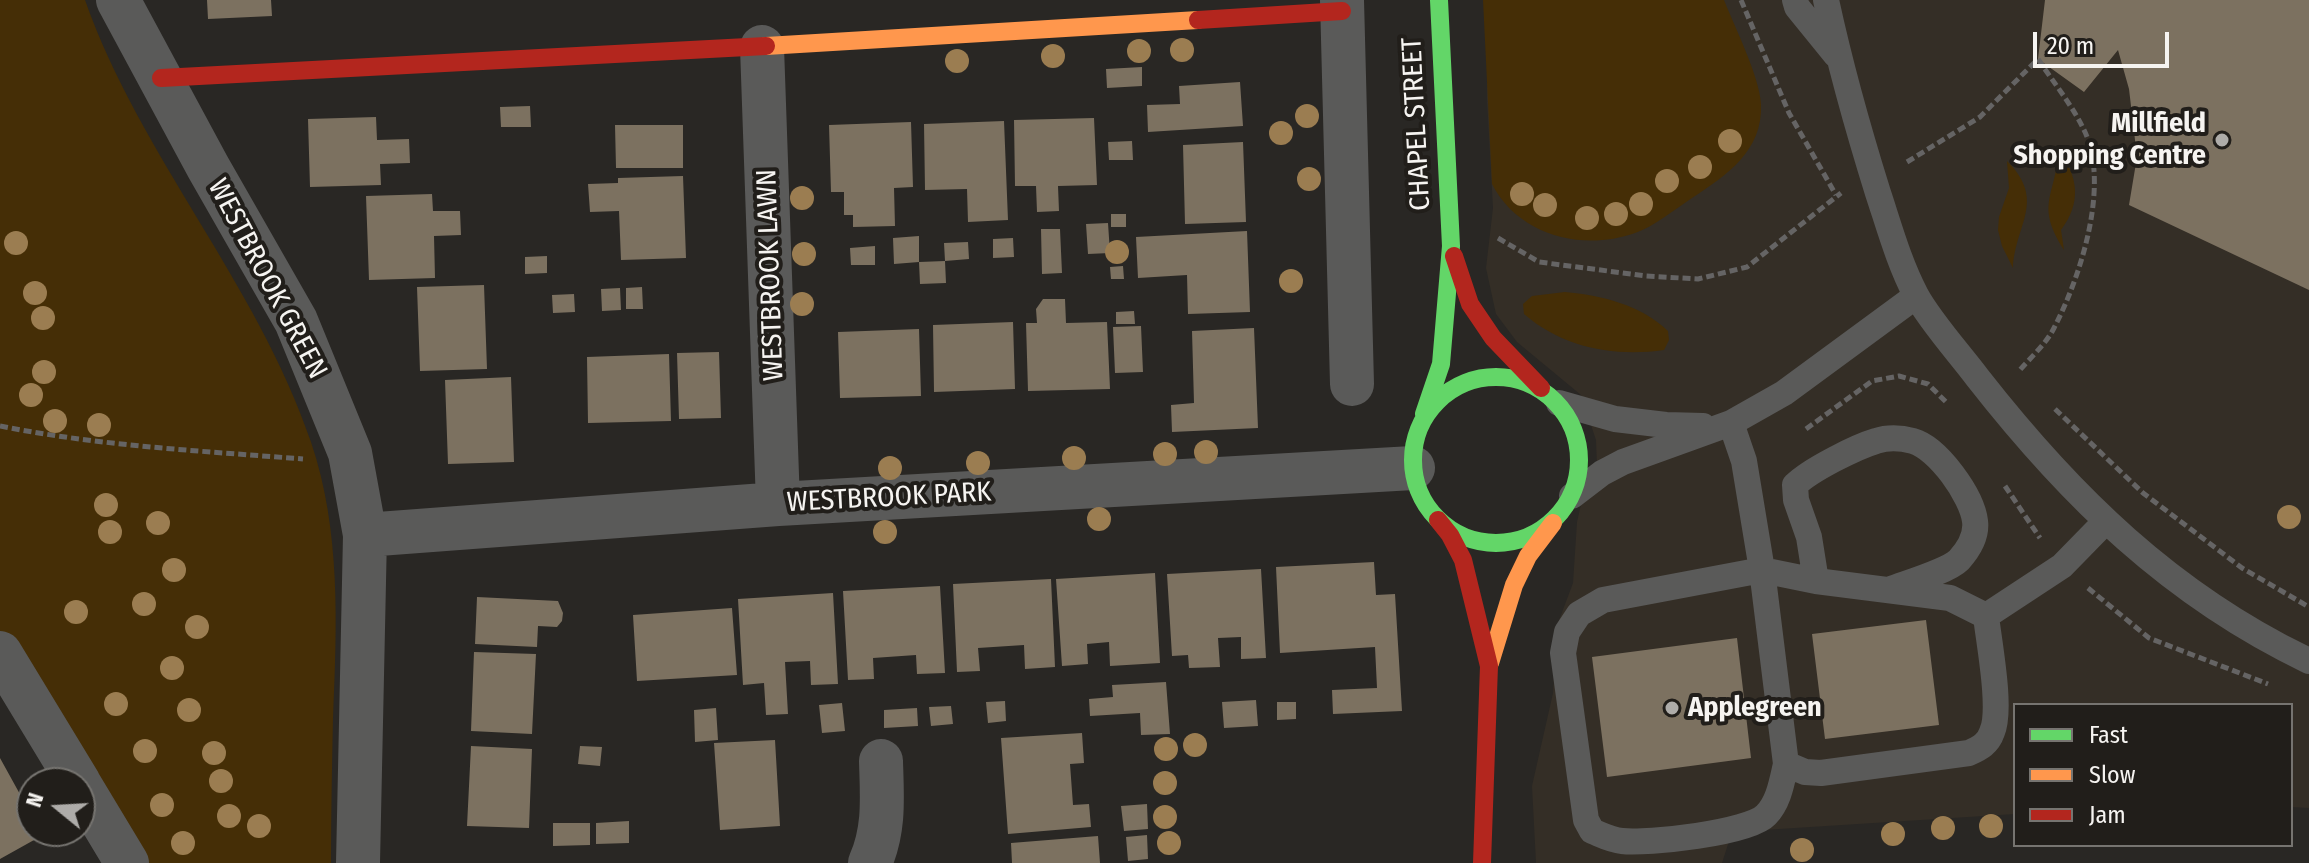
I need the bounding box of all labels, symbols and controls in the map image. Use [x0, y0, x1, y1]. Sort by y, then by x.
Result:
scale bar [2037, 16, 2173, 66]
text: 20 m [2047, 32, 2094, 60]
street label: CHAPEL STREET [1396, 37, 1438, 211]
place label: Millfield Shopping Centre [2013, 107, 2206, 173]
marker: Millfield Shopping Centre [2213, 131, 2231, 149]
street label: WESTBROOK LAWN [751, 168, 791, 382]
street label: WESTBROOK GREEN [200, 173, 334, 385]
street label: WESTBROOK PARK [786, 476, 992, 520]
place label: Applegreen [1688, 691, 1822, 725]
marker: Applegreen [1663, 699, 1681, 717]
legend [2013, 703, 2293, 847]
text: Fast [2089, 721, 2128, 749]
text: Slow [2089, 761, 2135, 789]
north arrow [16, 767, 96, 847]
text: N [20, 790, 49, 810]
text: Jam [2089, 801, 2126, 829]

